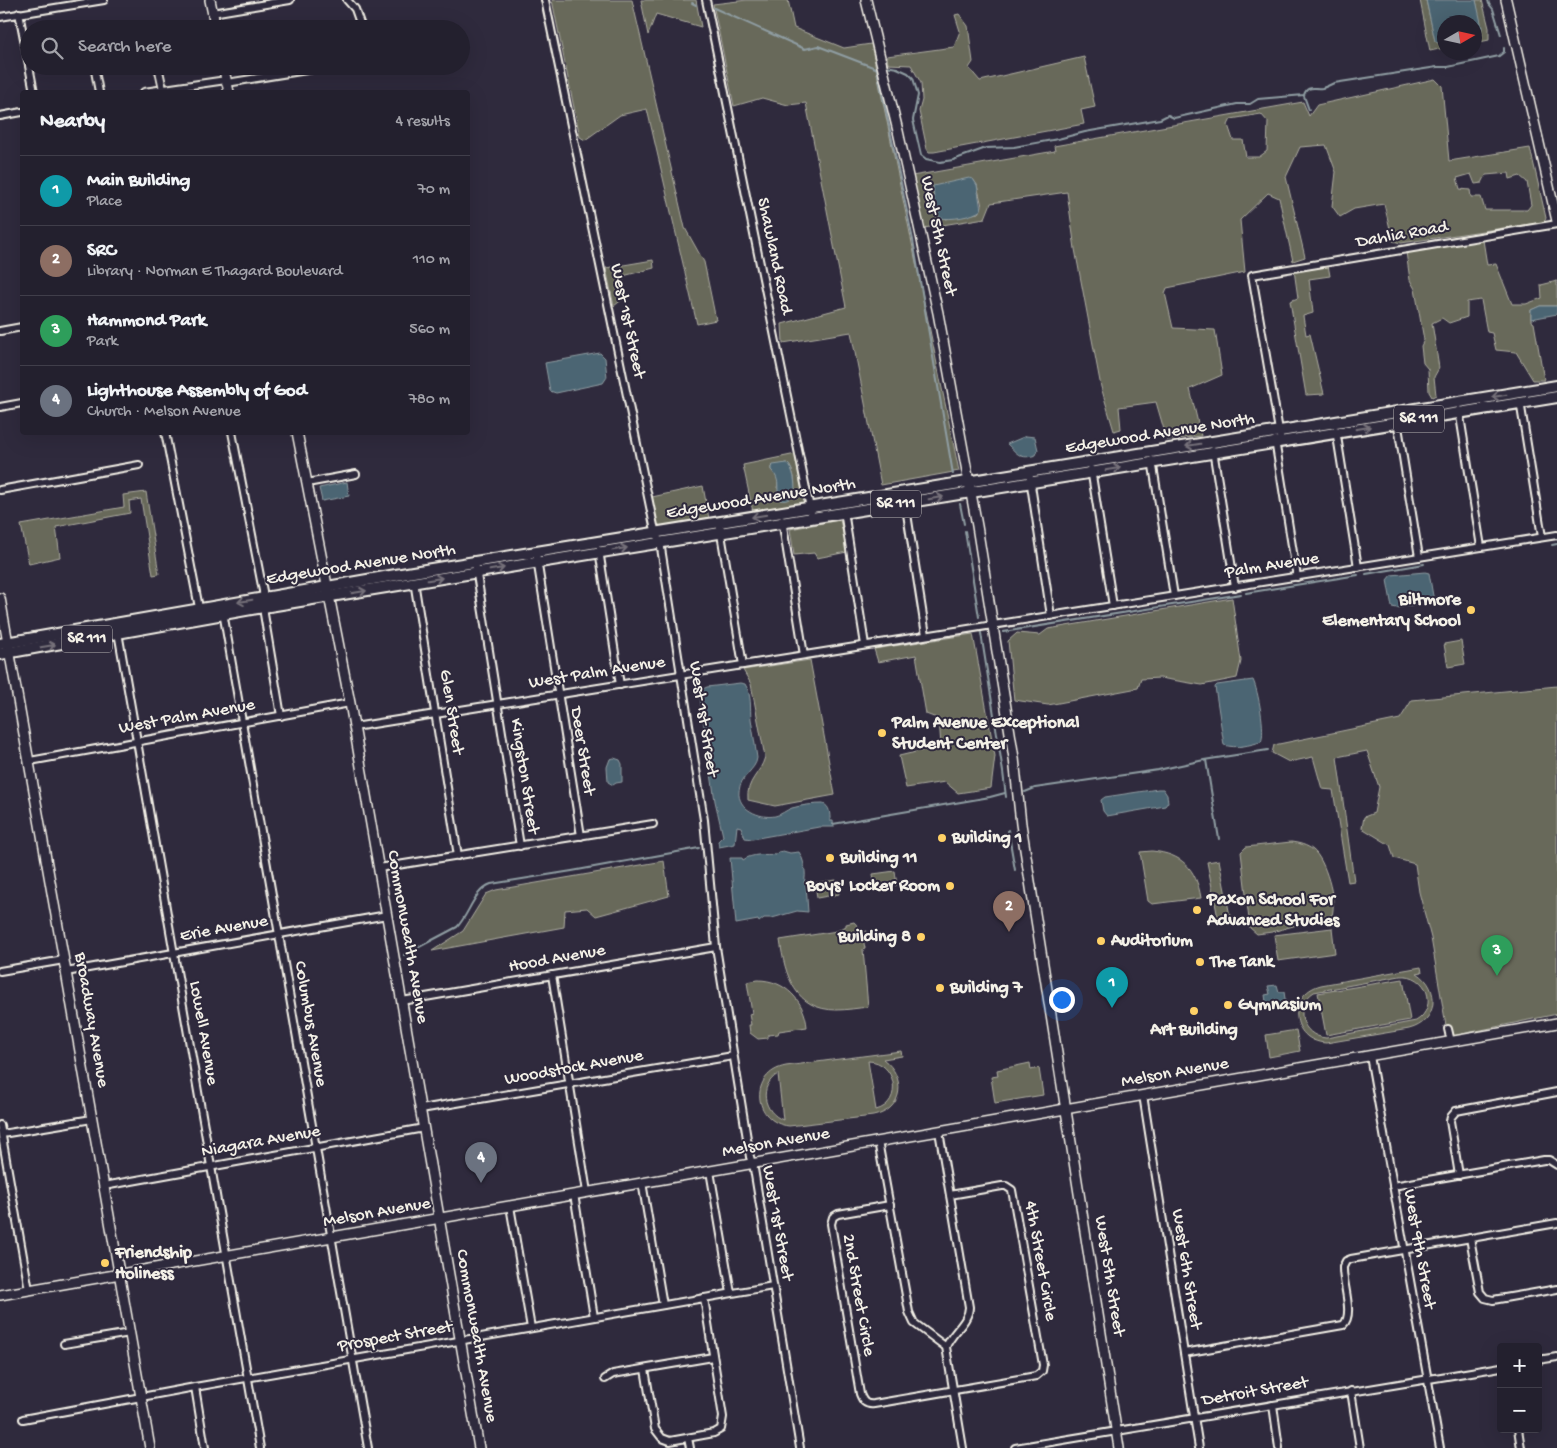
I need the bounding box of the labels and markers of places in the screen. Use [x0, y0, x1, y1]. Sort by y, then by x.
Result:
place label: Biltmore Elementary School [1322, 590, 1462, 632]
marker: Biltmore Elementary School [1465, 604, 1477, 616]
place label: Palm Avenue Exceptional Student Center [891, 713, 1079, 755]
marker: Palm Avenue Exceptional Student Center [876, 727, 888, 739]
place label: Building 1 [951, 828, 1022, 849]
marker: Building 1 [936, 832, 948, 844]
place label: Building 11 [839, 848, 918, 869]
marker: Building 11 [824, 852, 836, 864]
place label: Boys' Locker Room [805, 876, 940, 897]
marker: Boys' Locker Room [944, 880, 956, 892]
place label: Paxon School For Advanced Studies [1206, 890, 1341, 932]
pin: 2 [993, 891, 1025, 932]
marker: Paxon School For Advanced Studies [1191, 904, 1203, 916]
place label: Building 8 [837, 927, 911, 948]
marker: Building 8 [915, 931, 927, 943]
place label: Auditorium [1110, 931, 1193, 952]
marker: Auditorium [1095, 935, 1107, 947]
pin: 3 [1481, 935, 1513, 976]
place label: The Tank [1208, 952, 1276, 973]
marker: The Tank [1194, 956, 1206, 968]
pin: 1 [1096, 967, 1128, 1008]
place label: Building 7 [949, 978, 1024, 999]
marker: Building 7 [934, 982, 946, 994]
place label: Gymnasium [1238, 995, 1322, 1016]
marker: Gymnasium [1222, 999, 1234, 1011]
marker: Art Building [1188, 1005, 1200, 1017]
place label: Art Building [1149, 1020, 1238, 1041]
pin: 4 [465, 1142, 497, 1183]
place label: Friendship Holiness [114, 1243, 192, 1285]
marker: Friendship Holiness [99, 1257, 111, 1269]

